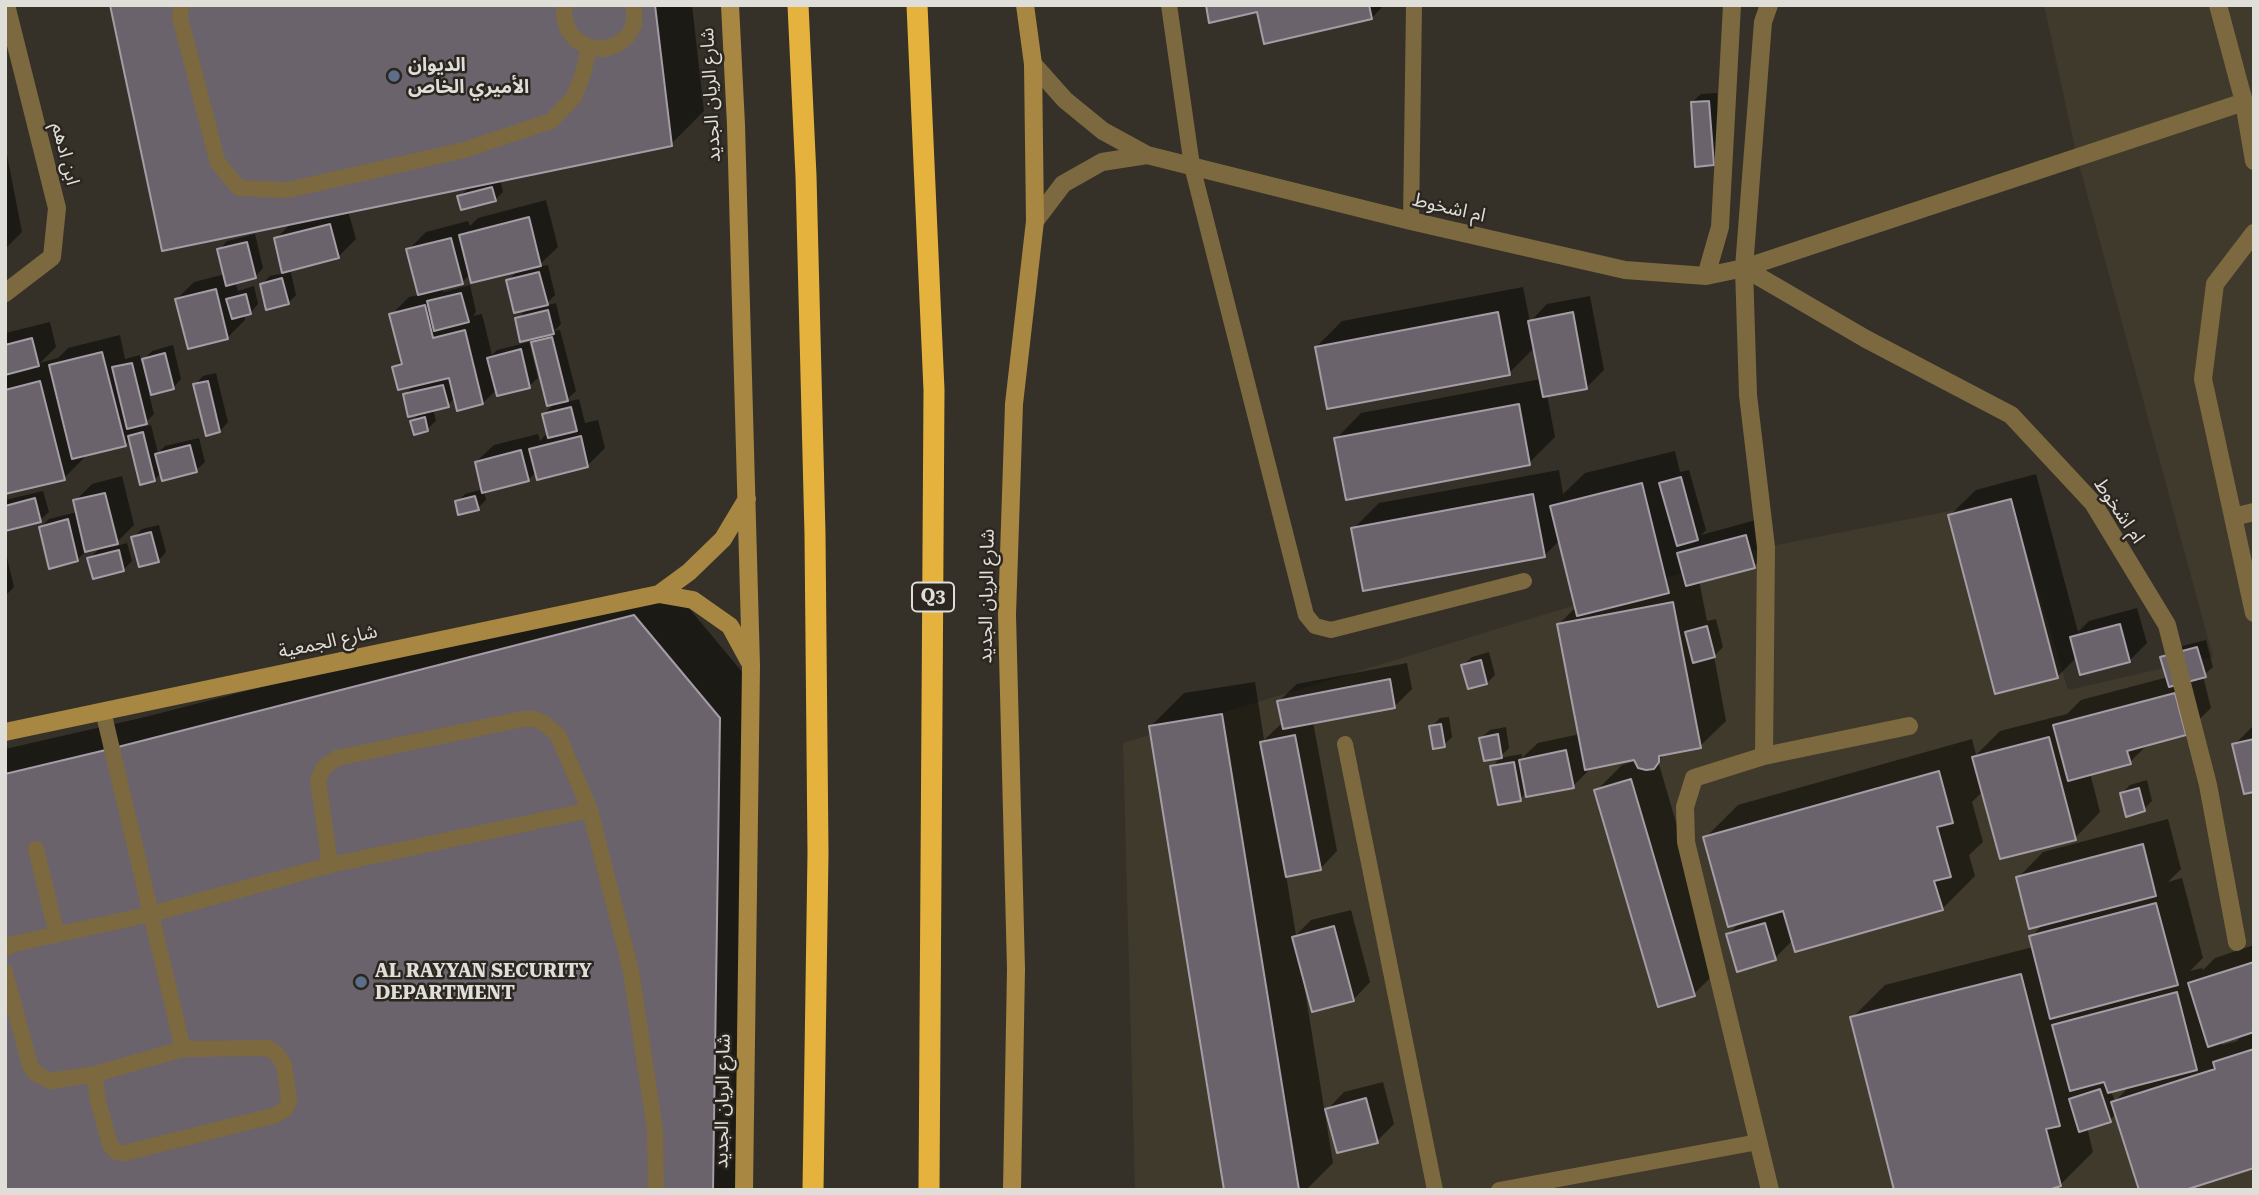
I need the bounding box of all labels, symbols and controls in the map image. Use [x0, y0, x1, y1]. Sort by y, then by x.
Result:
street label: شارع الريان الجديد [696, 27, 726, 163]
place label: الديوان الأميري الخاص [408, 54, 529, 98]
marker: الديوان الأميري الخاص [386, 68, 402, 84]
street label: ابن ادهم [46, 120, 84, 188]
street label: ام اشخوط [1410, 189, 1488, 227]
street label: ام اشخوط [2089, 474, 2149, 548]
street label: شارع الريان الجديد [974, 528, 1000, 664]
road number: Q3 [912, 582, 954, 612]
street label: شارع الجمعية [276, 620, 380, 664]
place label: AL RAYYAN SECURITY DEPARTMENT [375, 960, 592, 1004]
marker: AL RAYYAN SECURITY DEPARTMENT [353, 974, 369, 990]
street label: شارع الريان الجديد [710, 1033, 736, 1169]

